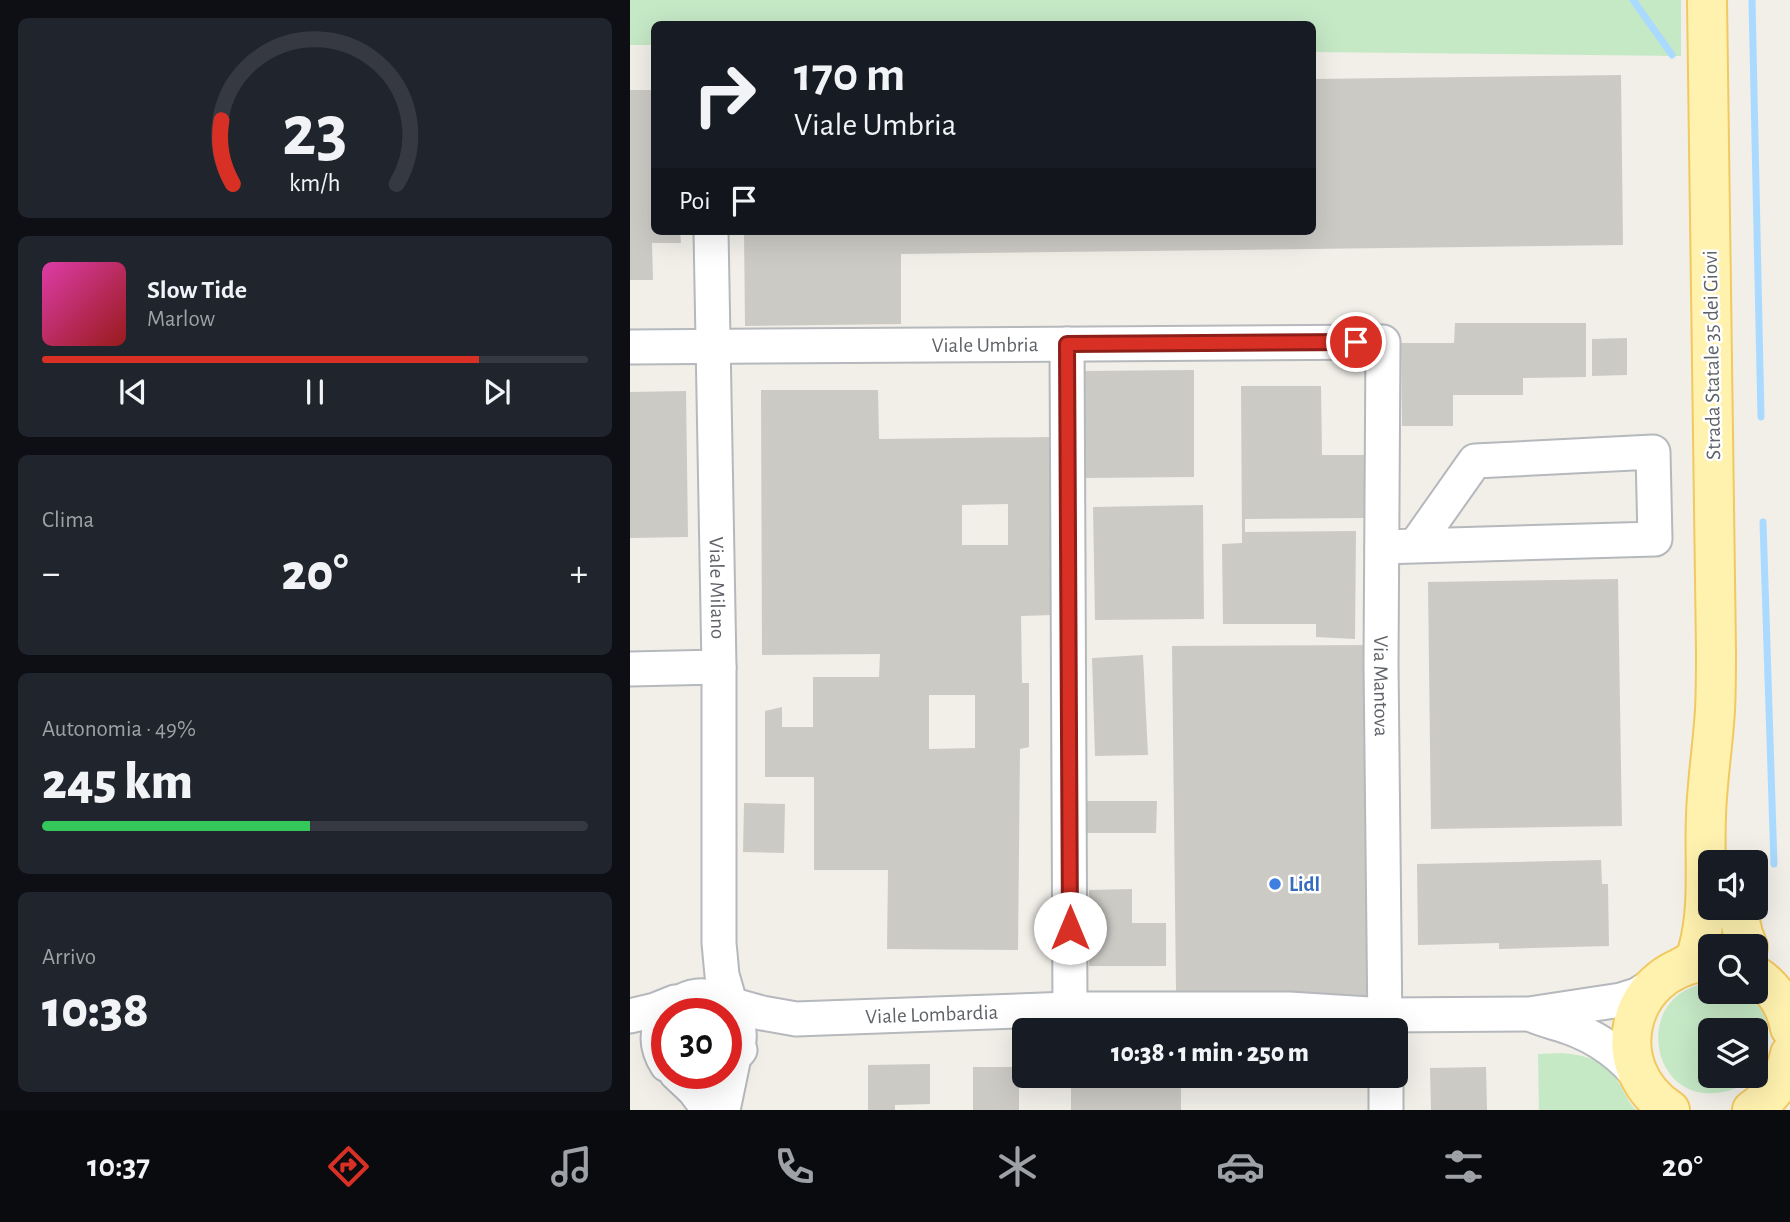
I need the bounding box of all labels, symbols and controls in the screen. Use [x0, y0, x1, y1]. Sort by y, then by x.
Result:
icon: right [679, 49, 770, 140]
text: 170 m [794, 51, 905, 100]
text: 23 [282, 97, 348, 170]
text: Viale Umbria [794, 109, 957, 141]
text: km/h [289, 171, 341, 196]
icon: arrive [725, 182, 763, 220]
text: Poi [679, 188, 711, 214]
street label: Strada Statale 35 dei Giovi [1700, 250, 1724, 460]
text: Slow Tide [147, 277, 247, 303]
text: Marlow [147, 308, 215, 331]
pin [1326, 312, 1386, 372]
icon: arrive [1337, 323, 1375, 361]
street label: Viale Umbria [932, 334, 1039, 355]
icon: previous [114, 373, 152, 411]
icon: pause [296, 373, 334, 411]
icon: next [478, 373, 516, 411]
text: Clima [42, 509, 94, 532]
street label: Viale Milano [706, 536, 729, 639]
text: 20° [281, 547, 349, 599]
text: − [42, 555, 60, 593]
text: + [570, 555, 588, 593]
street label: Via Mantova [1370, 635, 1392, 737]
text: Autonomia · 49% [42, 718, 196, 741]
text: 245 km [42, 756, 193, 808]
map controls [1698, 850, 1768, 1088]
button: sound [1698, 850, 1768, 920]
place label: Lidl [1289, 874, 1320, 895]
marker: Lidl [1267, 876, 1283, 892]
position arrow [1033, 891, 1107, 965]
button: search [1698, 934, 1768, 1004]
text: Arrivo [42, 946, 96, 969]
text: 10:38 [42, 984, 149, 1036]
speed limit sign: 30 [651, 998, 742, 1089]
street label: Viale Lombardia [865, 1001, 999, 1027]
button: layers [1698, 1018, 1768, 1088]
text: 10:38 · 1 min · 250 m [1111, 1040, 1309, 1066]
icon: directions [324, 1142, 373, 1191]
icon: music [547, 1142, 596, 1191]
icon: phone [770, 1142, 819, 1191]
icon: climate [993, 1142, 1042, 1191]
icon: car [1216, 1142, 1265, 1191]
icon: filters [1439, 1142, 1488, 1191]
text: 10:37 [87, 1150, 150, 1182]
text: 20° [1662, 1150, 1703, 1182]

